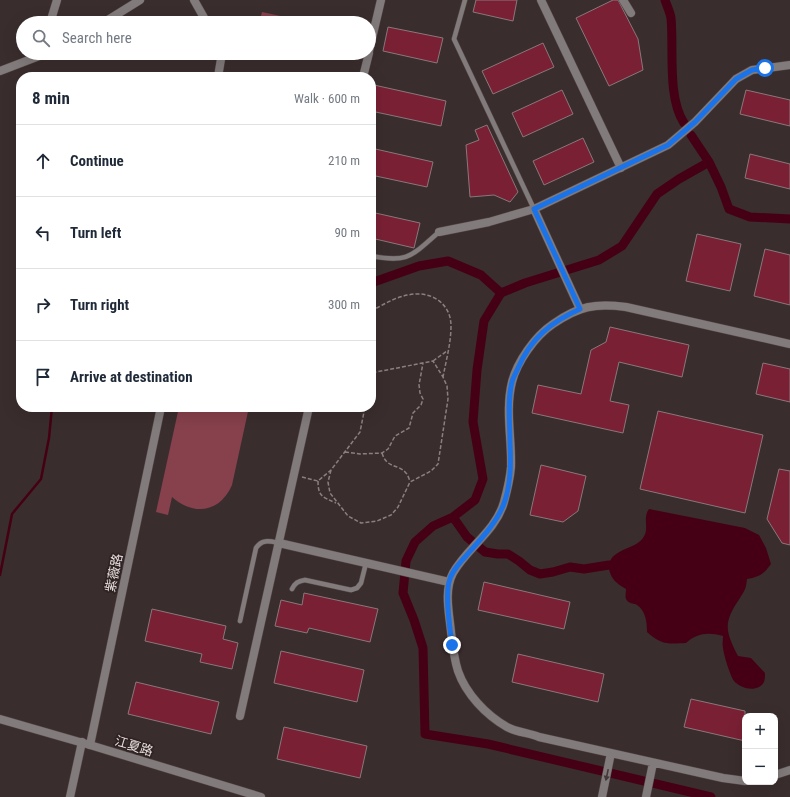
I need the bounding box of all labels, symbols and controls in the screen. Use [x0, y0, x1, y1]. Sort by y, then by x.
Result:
search box [16, 16, 376, 60]
icon: search [30, 27, 52, 49]
text: Search here [62, 29, 132, 47]
route start [756, 59, 774, 77]
text: 8 min [32, 88, 70, 108]
text: Walk · 600 m [294, 91, 360, 106]
icon: ahead [32, 150, 54, 172]
text: Continue [70, 152, 124, 170]
text: 210 m [328, 153, 360, 168]
icon: left [32, 222, 54, 244]
text: Turn left [70, 224, 121, 242]
text: 90 m [334, 225, 360, 240]
icon: right [32, 294, 54, 316]
text: Turn right [70, 296, 129, 314]
text: 300 m [328, 297, 360, 312]
icon: arrive [32, 366, 54, 388]
text: Arrive at destination [70, 368, 193, 386]
street label: 紫薇路 [103, 552, 125, 594]
route end [443, 636, 461, 654]
map controls [742, 713, 778, 785]
button: + [742, 713, 778, 749]
street label: 江夏路 [113, 733, 155, 759]
button: − [742, 749, 778, 785]
one-way arrow [603, 769, 609, 781]

